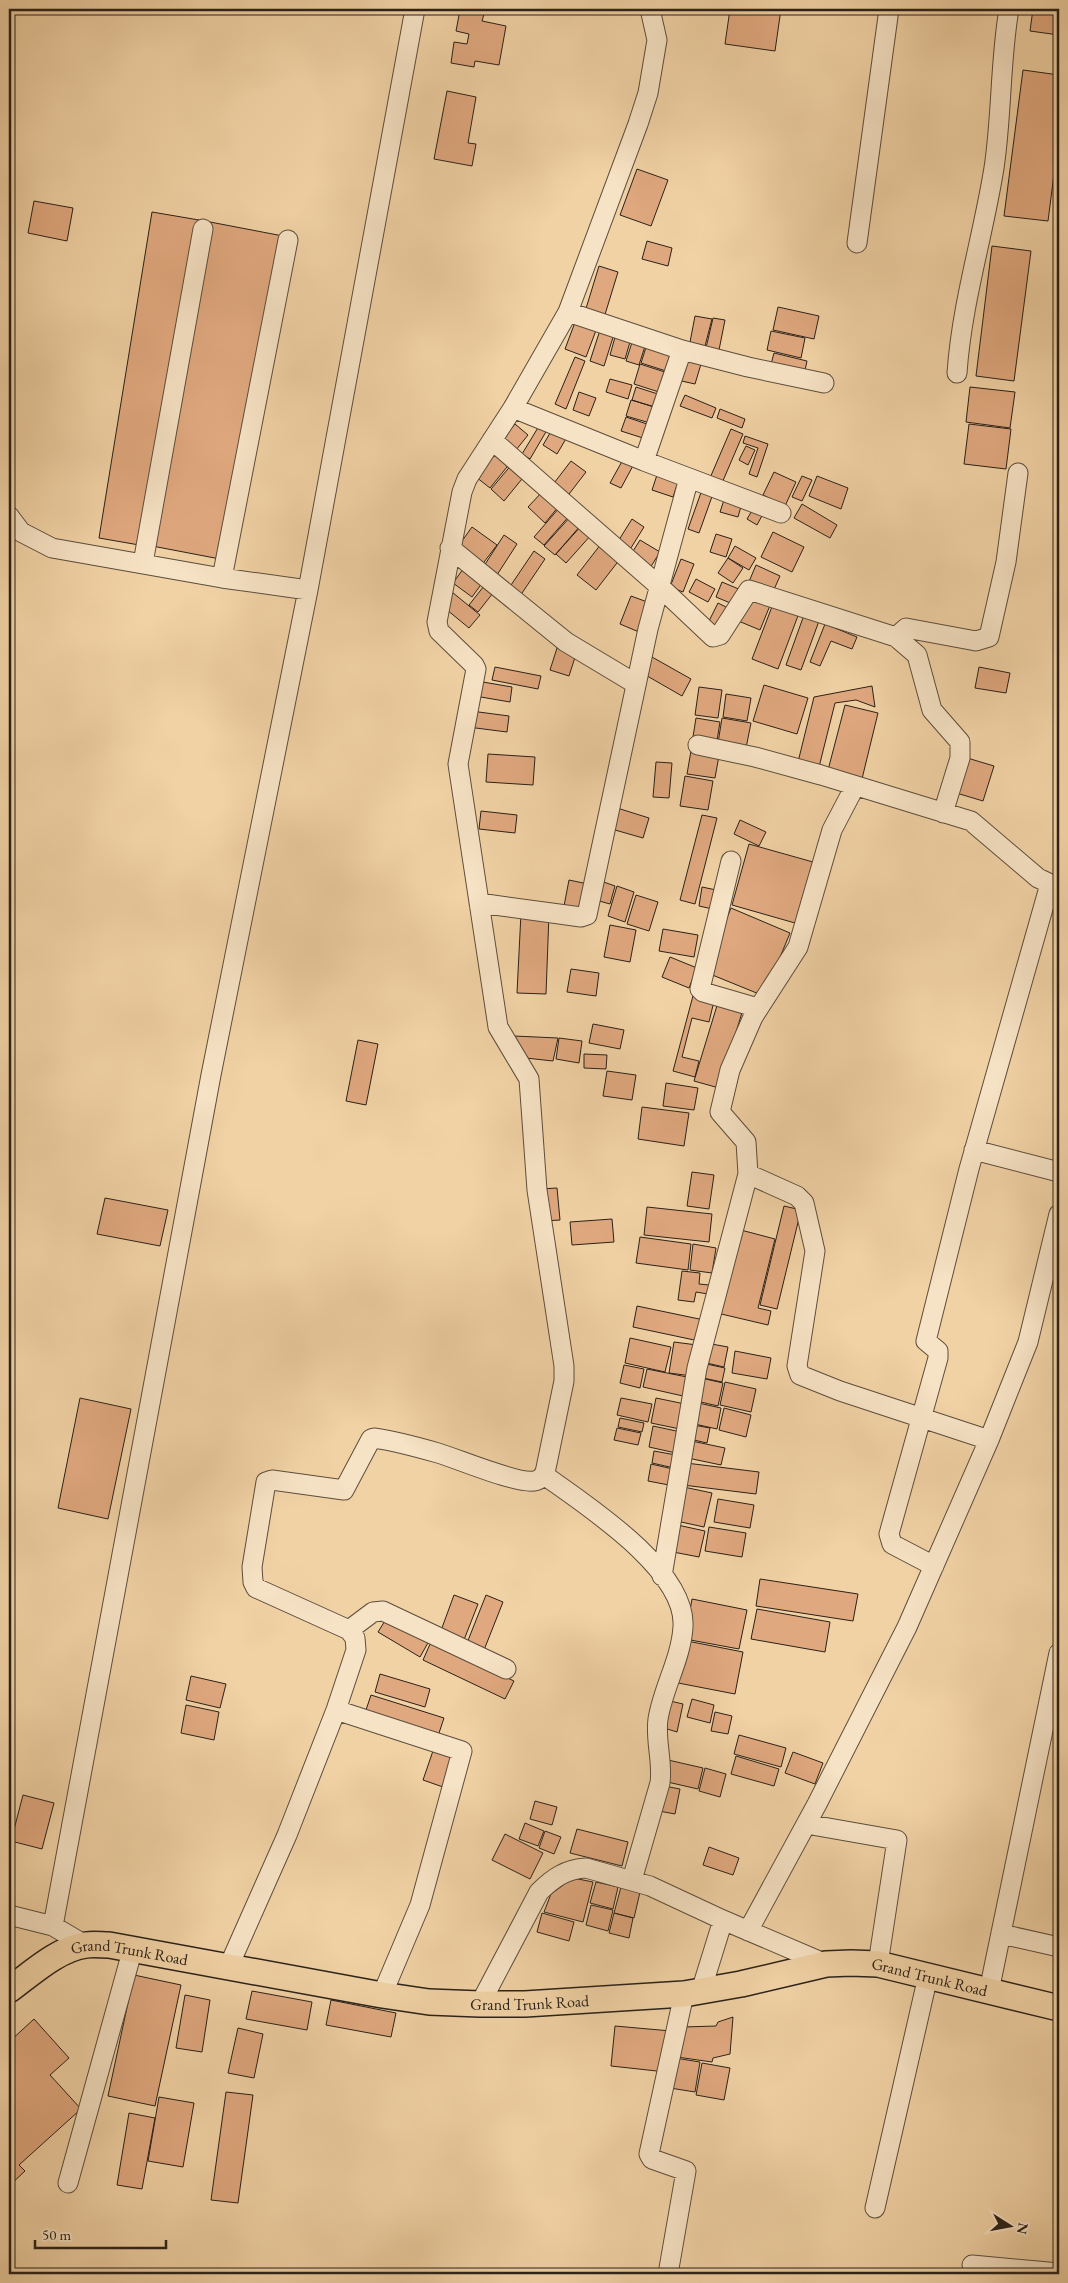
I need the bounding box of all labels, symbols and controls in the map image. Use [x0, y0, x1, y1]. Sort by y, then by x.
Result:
street label: Grand Trunk Road [68, 1934, 191, 1970]
street label: Grand Trunk Road [871, 1954, 991, 2001]
street label: Grand Trunk Road [470, 1990, 591, 2015]
north arrow [986, 2200, 1036, 2250]
scale bar [35, 2218, 166, 2250]
text: N [1013, 2221, 1033, 2236]
text: 50 m [42, 2225, 71, 2244]

